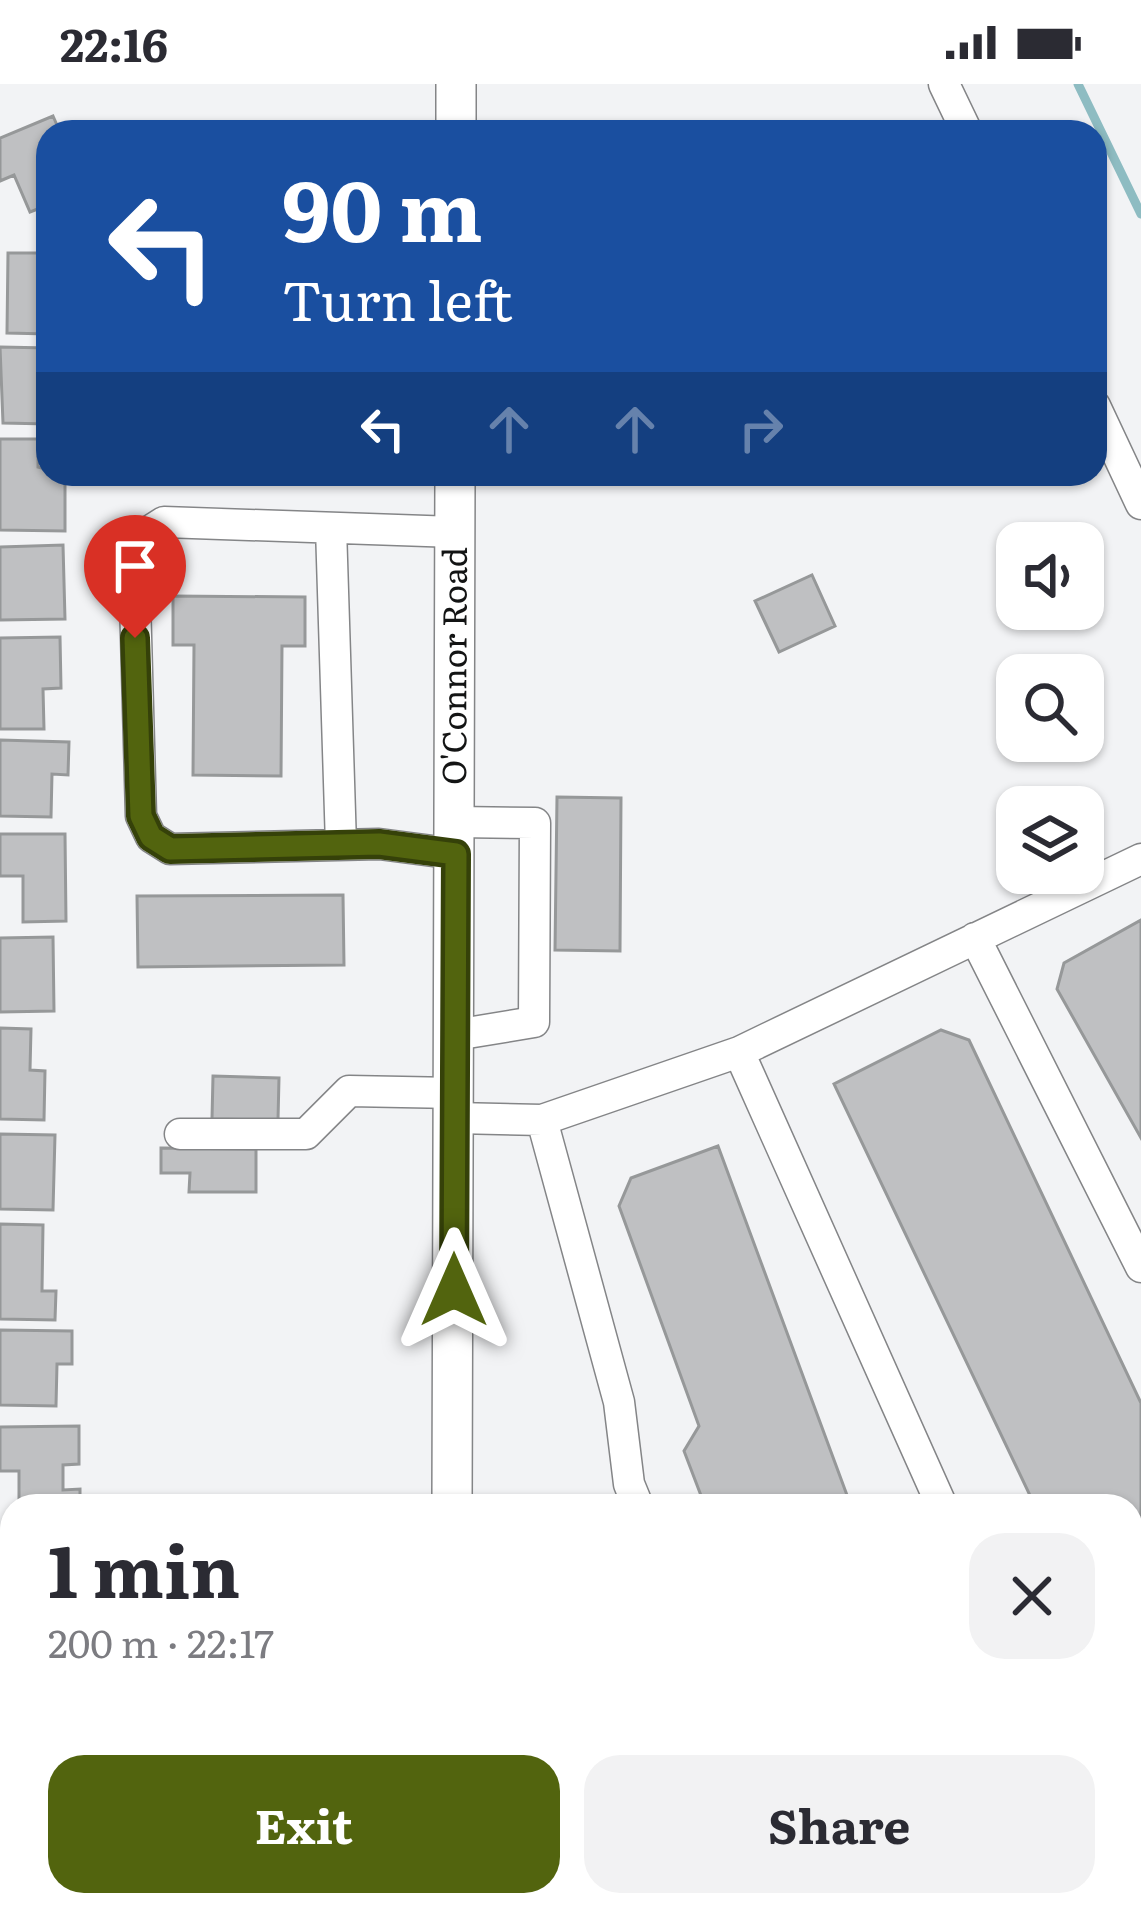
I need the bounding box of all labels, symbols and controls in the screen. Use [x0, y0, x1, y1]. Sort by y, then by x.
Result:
text: 22:16 [60, 9, 168, 76]
text: 90 m [282, 143, 483, 268]
icon: left [84, 168, 240, 324]
text: Turn left [282, 257, 513, 338]
icon: left [350, 396, 416, 462]
icon: ahead [476, 396, 542, 462]
icon: ahead [602, 396, 668, 462]
icon: right [728, 396, 794, 462]
pin [84, 515, 186, 638]
map controls [996, 522, 1104, 894]
button: sound [996, 522, 1104, 630]
icon: arrive [102, 533, 168, 599]
street label: O'Connor Road [427, 547, 477, 785]
button: search [996, 654, 1104, 762]
button: layers [996, 786, 1104, 894]
position arrow [391, 1227, 517, 1353]
text: 1 min [48, 1513, 240, 1620]
button: close [969, 1533, 1095, 1659]
text: 200 m · 22:17 [48, 1612, 274, 1670]
button: Exit [48, 1755, 560, 1893]
button: Share [584, 1755, 1095, 1893]

